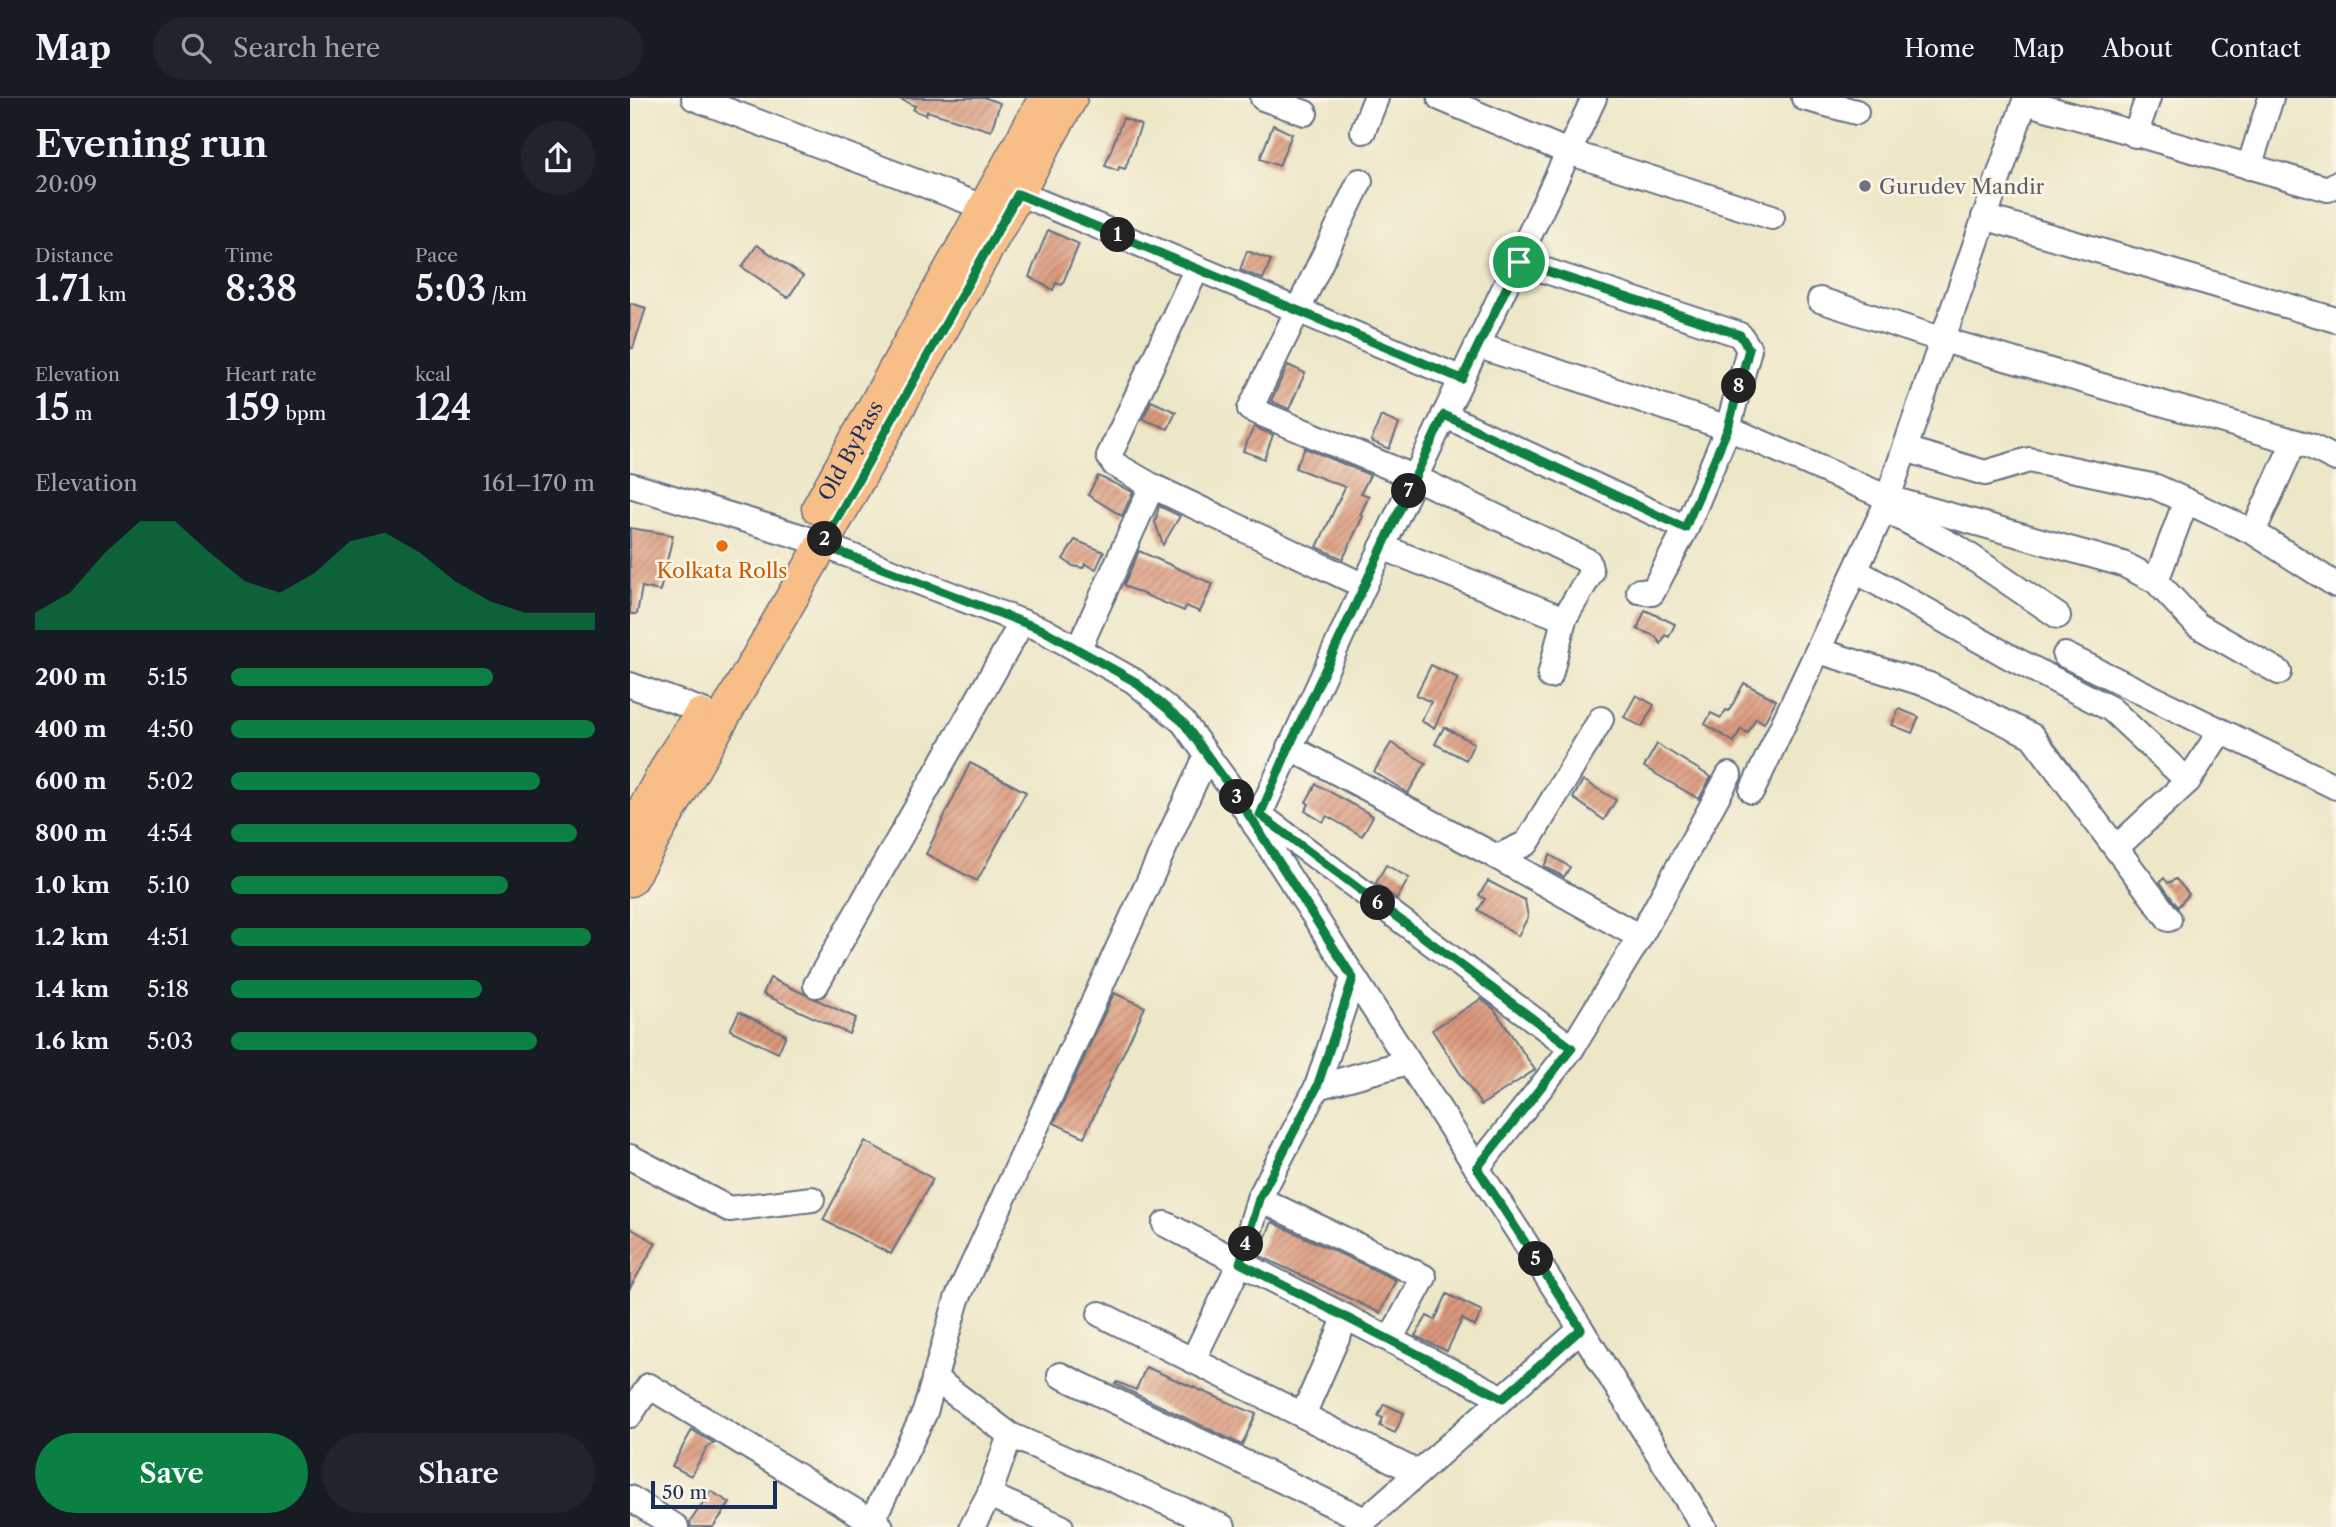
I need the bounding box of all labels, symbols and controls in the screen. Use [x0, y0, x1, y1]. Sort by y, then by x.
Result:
search box [153, 17, 643, 80]
text: Map [35, 28, 111, 69]
icon: search [177, 29, 215, 67]
text: Search here [233, 32, 380, 64]
text: Home [1904, 34, 1975, 63]
text: Map [2013, 34, 2064, 63]
text: About [2102, 34, 2173, 63]
text: Contact [2211, 34, 2301, 63]
text: Evening run [35, 120, 268, 167]
button: share [521, 121, 595, 195]
text: 20:09 [35, 170, 97, 198]
place label: Gurudev Mandir [1879, 174, 2045, 199]
marker: Gurudev Mandir [1857, 178, 1873, 194]
pin: 1 [1100, 218, 1135, 252]
text: 1 [1113, 223, 1122, 246]
pin [1489, 232, 1549, 292]
icon: arrive [1500, 243, 1538, 281]
text: Distance [35, 244, 114, 267]
text: Time [225, 244, 273, 267]
text: Pace [415, 244, 458, 267]
text: 1.71 [35, 267, 93, 310]
text: 8:38 [225, 267, 297, 310]
text: 5:03 [415, 267, 486, 310]
text: km [93, 283, 127, 306]
text: /km [486, 283, 527, 306]
text: Elevation [35, 363, 120, 386]
text: Heart rate [225, 363, 317, 386]
text: kcal [415, 363, 451, 386]
pin: 8 [1722, 368, 1756, 404]
text: 8 [1733, 374, 1744, 397]
text: 15 [35, 386, 70, 429]
text: 159 [225, 386, 280, 429]
text: 124 [415, 386, 471, 429]
street label: Old ByPass [812, 396, 888, 505]
text: m [70, 402, 92, 425]
text: bpm [280, 402, 326, 425]
text: Elevation [35, 469, 138, 497]
text: 161–170 m [482, 469, 595, 497]
pin: 7 [1392, 474, 1426, 508]
text: 7 [1404, 479, 1413, 502]
pin: 2 [808, 522, 842, 556]
text: 2 [819, 527, 830, 550]
marker: Kolkata Rolls [714, 538, 730, 554]
place label: Kolkata Rolls [656, 558, 788, 583]
text: 200 m [35, 663, 107, 691]
text: 5:15 [147, 663, 188, 691]
text: 400 m [35, 715, 107, 743]
text: 4:50 [147, 715, 194, 743]
text: 600 m [35, 767, 107, 795]
text: 5:02 [147, 767, 194, 795]
pin: 3 [1220, 780, 1254, 814]
text: 3 [1231, 785, 1242, 808]
text: 800 m [35, 819, 107, 847]
text: 4:54 [147, 819, 193, 847]
text: 1.0 km [35, 871, 110, 899]
text: 5:10 [147, 871, 190, 899]
pin: 6 [1360, 886, 1396, 920]
text: 6 [1372, 891, 1383, 914]
text: 1.2 km [35, 923, 109, 951]
text: 4:51 [147, 923, 189, 951]
text: 1.4 km [35, 975, 109, 1003]
text: 5:18 [147, 975, 189, 1003]
text: 1.6 km [35, 1027, 109, 1055]
text: 5:03 [147, 1027, 193, 1055]
pin: 4 [1228, 1226, 1264, 1262]
text: 4 [1240, 1232, 1251, 1255]
pin: 5 [1518, 1242, 1553, 1276]
text: 5 [1530, 1247, 1541, 1270]
button: Save [35, 1433, 308, 1513]
button: Share [322, 1433, 595, 1513]
scale bar [651, 1478, 777, 1510]
text: 50 m [662, 1481, 707, 1504]

